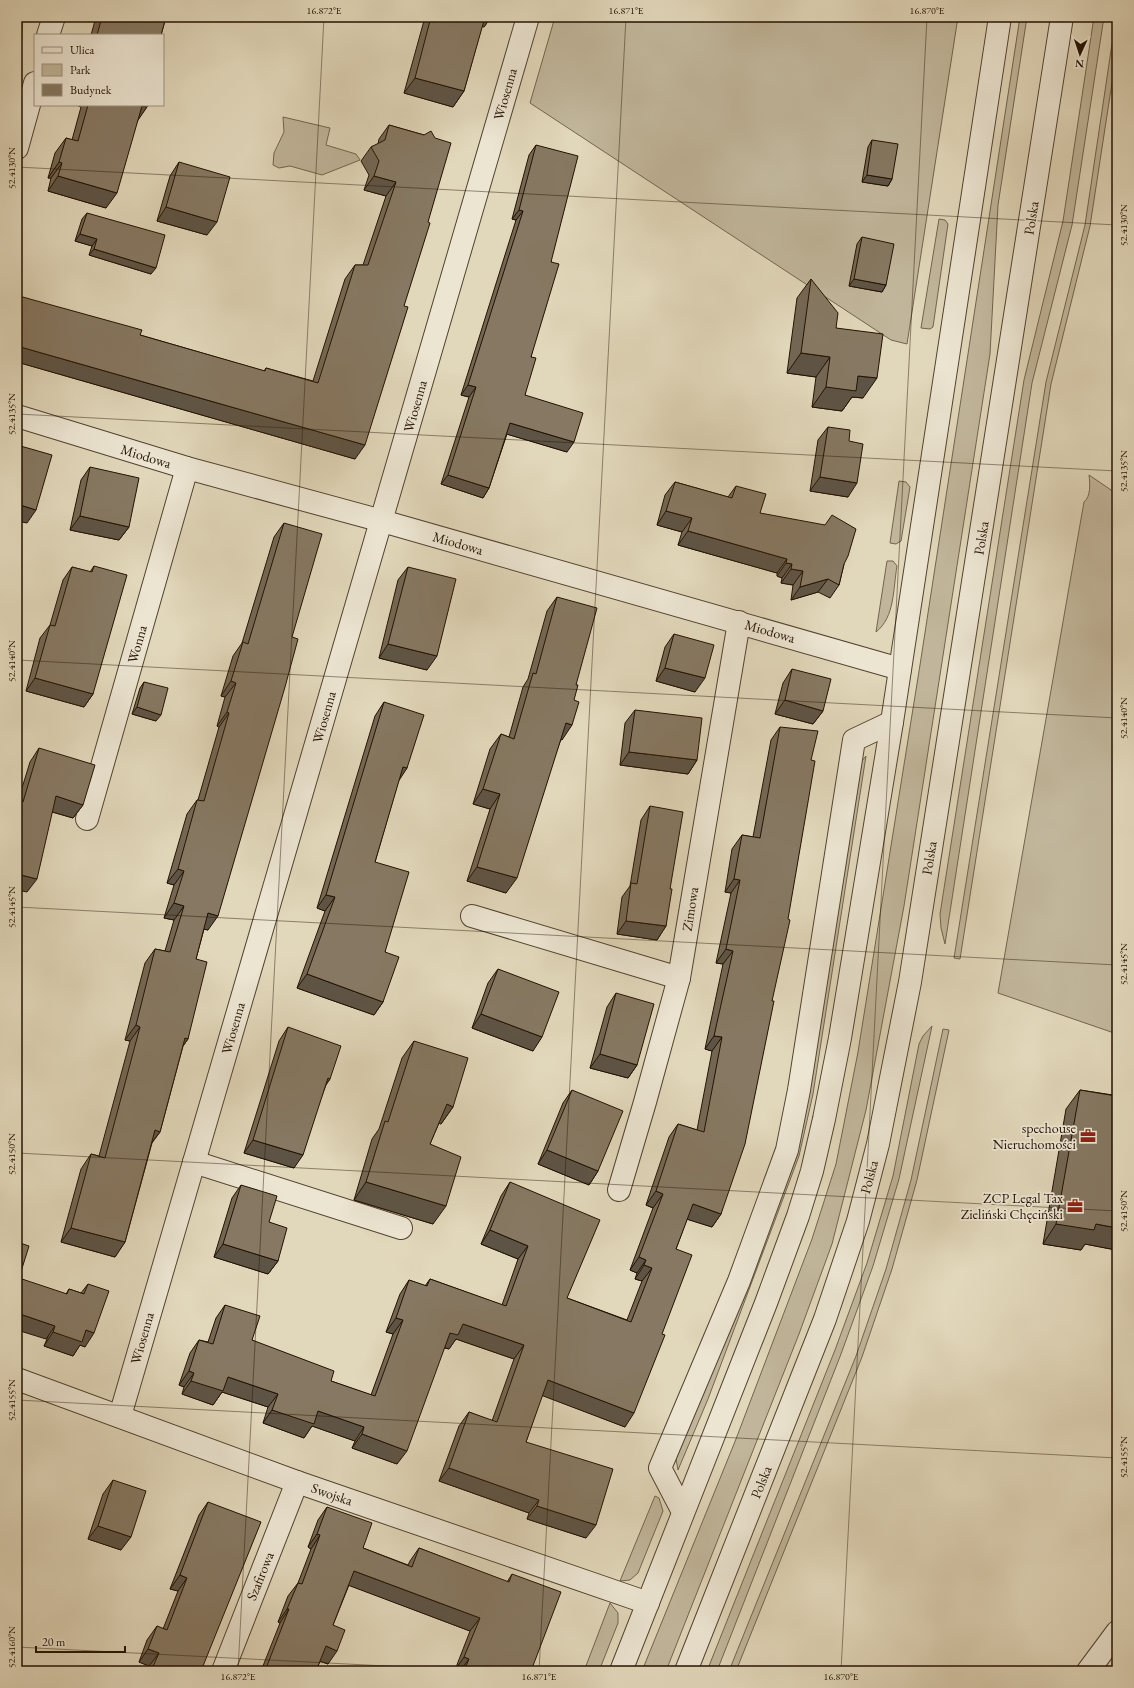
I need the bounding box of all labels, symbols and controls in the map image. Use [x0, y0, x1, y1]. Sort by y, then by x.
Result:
text: 16.872°E [307, 4, 342, 17]
text: 16.871°E [609, 4, 644, 17]
text: 16.870°E [910, 4, 945, 17]
legend [34, 34, 164, 106]
north arrow [1060, 34, 1100, 74]
text: Ulica [70, 42, 94, 58]
text: N [1075, 57, 1084, 71]
text: Park [70, 62, 91, 78]
street label: Wiosenna [489, 66, 521, 122]
text: Budynek [70, 82, 112, 98]
text: 52.4130°N [5, 147, 18, 189]
street label: Polska [1019, 200, 1043, 236]
text: 52.4130°N [1117, 204, 1130, 246]
street label: Wiosenna [399, 378, 431, 434]
text: 52.4135°N [5, 393, 18, 435]
street label: Miodowa [119, 440, 174, 472]
text: 52.4135°N [1117, 450, 1130, 492]
street label: Polska [969, 520, 993, 556]
street label: Miodowa [431, 527, 486, 559]
street label: Miodowa [743, 615, 798, 647]
street label: Wonna [123, 623, 151, 665]
text: 52.4140°N [5, 640, 18, 682]
street label: Wiosenna [308, 689, 340, 745]
text: 52.4140°N [1117, 697, 1130, 739]
street label: Polska [917, 840, 941, 876]
street label: Zimowa [678, 885, 702, 932]
text: 52.4145°N [5, 886, 18, 928]
text: 52.4145°N [1117, 943, 1130, 985]
street label: Wiosenna [217, 1000, 249, 1056]
place label: spechouse Nieruchomości [993, 1119, 1077, 1153]
office icon: spechouse Nieruchomości [1079, 1127, 1097, 1145]
text: 52.4150°N [5, 1133, 18, 1175]
street label: Polska [856, 1158, 882, 1196]
place label: ZCP Legal Tax Zieliński Chęciński [961, 1189, 1064, 1223]
text: 52.4150°N [1117, 1190, 1130, 1232]
office icon: ZCP Legal Tax Zieliński Chęciński [1066, 1197, 1084, 1215]
street label: Wiosenna [126, 1310, 158, 1366]
text: 52.4155°N [5, 1379, 18, 1421]
text: 52.4155°N [1117, 1436, 1130, 1478]
street label: Polska [746, 1463, 776, 1501]
street label: Swojska [309, 1479, 355, 1510]
street label: Szafirowa [242, 1549, 278, 1603]
text: 52.4160°N [5, 1626, 18, 1668]
scale bar [36, 1628, 125, 1654]
text: 20 m [42, 1634, 66, 1650]
text: 16.872°E [221, 1670, 256, 1683]
text: 16.871°E [522, 1670, 557, 1683]
text: 16.870°E [824, 1670, 859, 1683]

